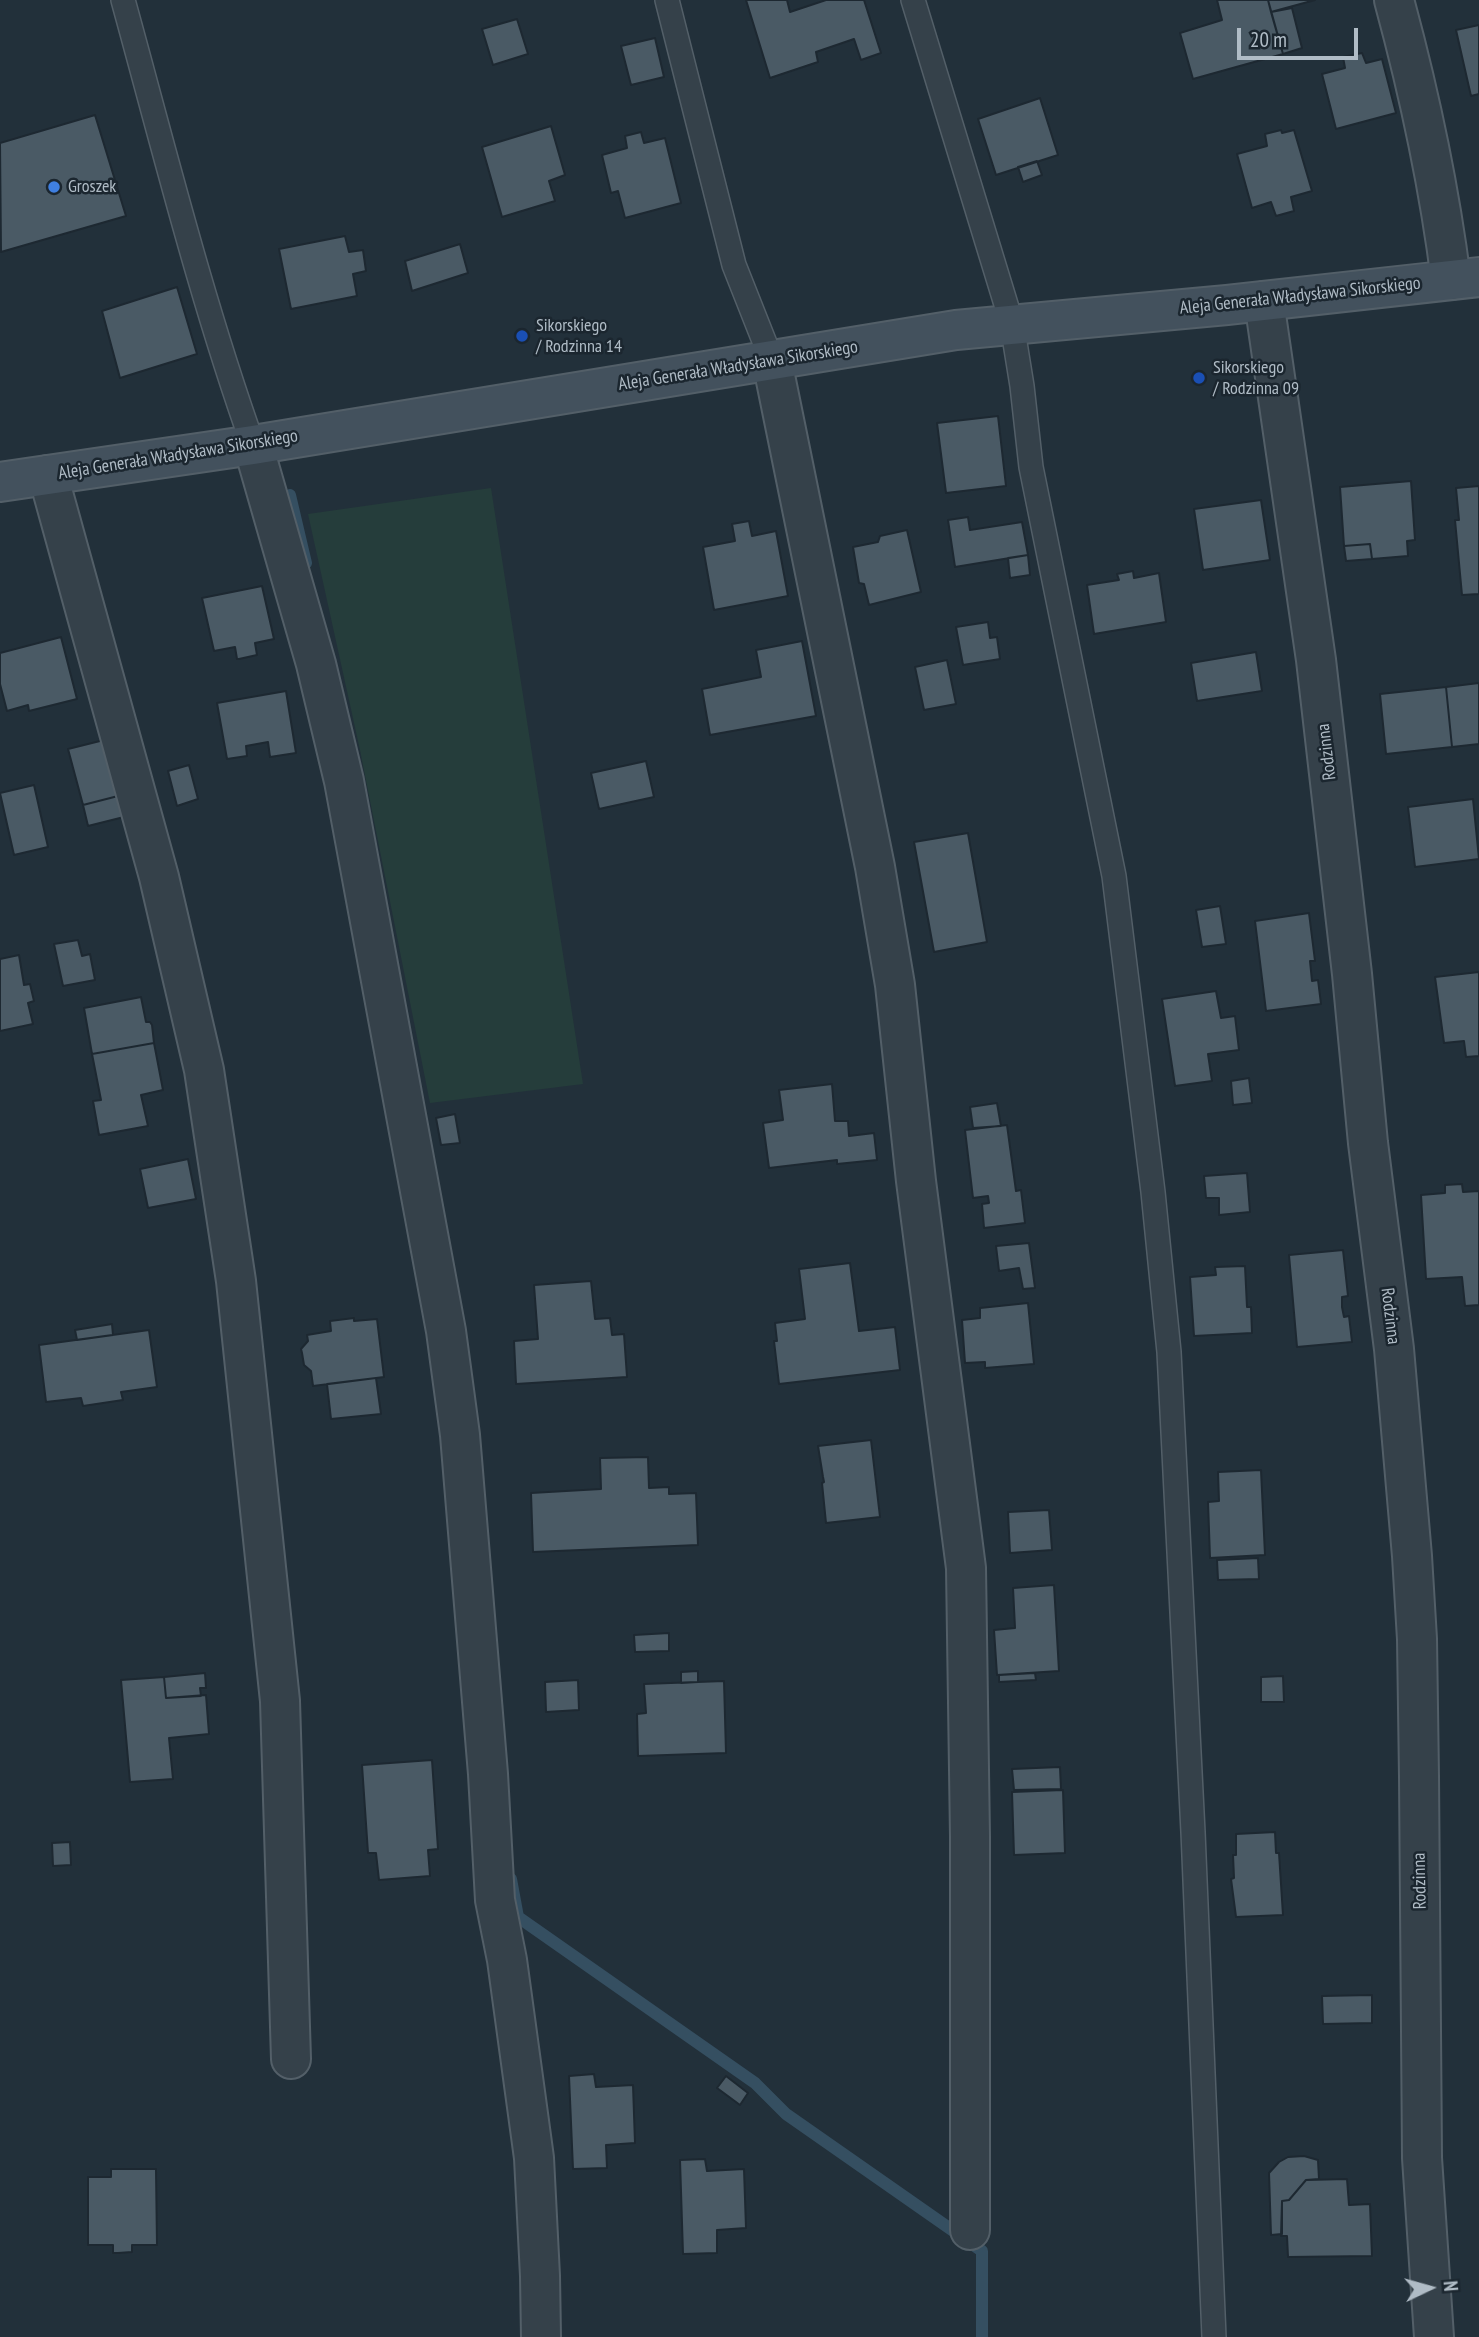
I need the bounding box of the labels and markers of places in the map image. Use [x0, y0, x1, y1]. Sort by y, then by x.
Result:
place label: Groszek [68, 176, 116, 198]
marker: Groszek [46, 179, 62, 195]
place label: Sikorskiego / Rodzinna 14 [536, 315, 622, 358]
marker: Sikorskiego / Rodzinna 14 [514, 328, 530, 344]
place label: Sikorskiego / Rodzinna 09 [1213, 357, 1299, 400]
marker: Sikorskiego / Rodzinna 09 [1191, 370, 1207, 386]

